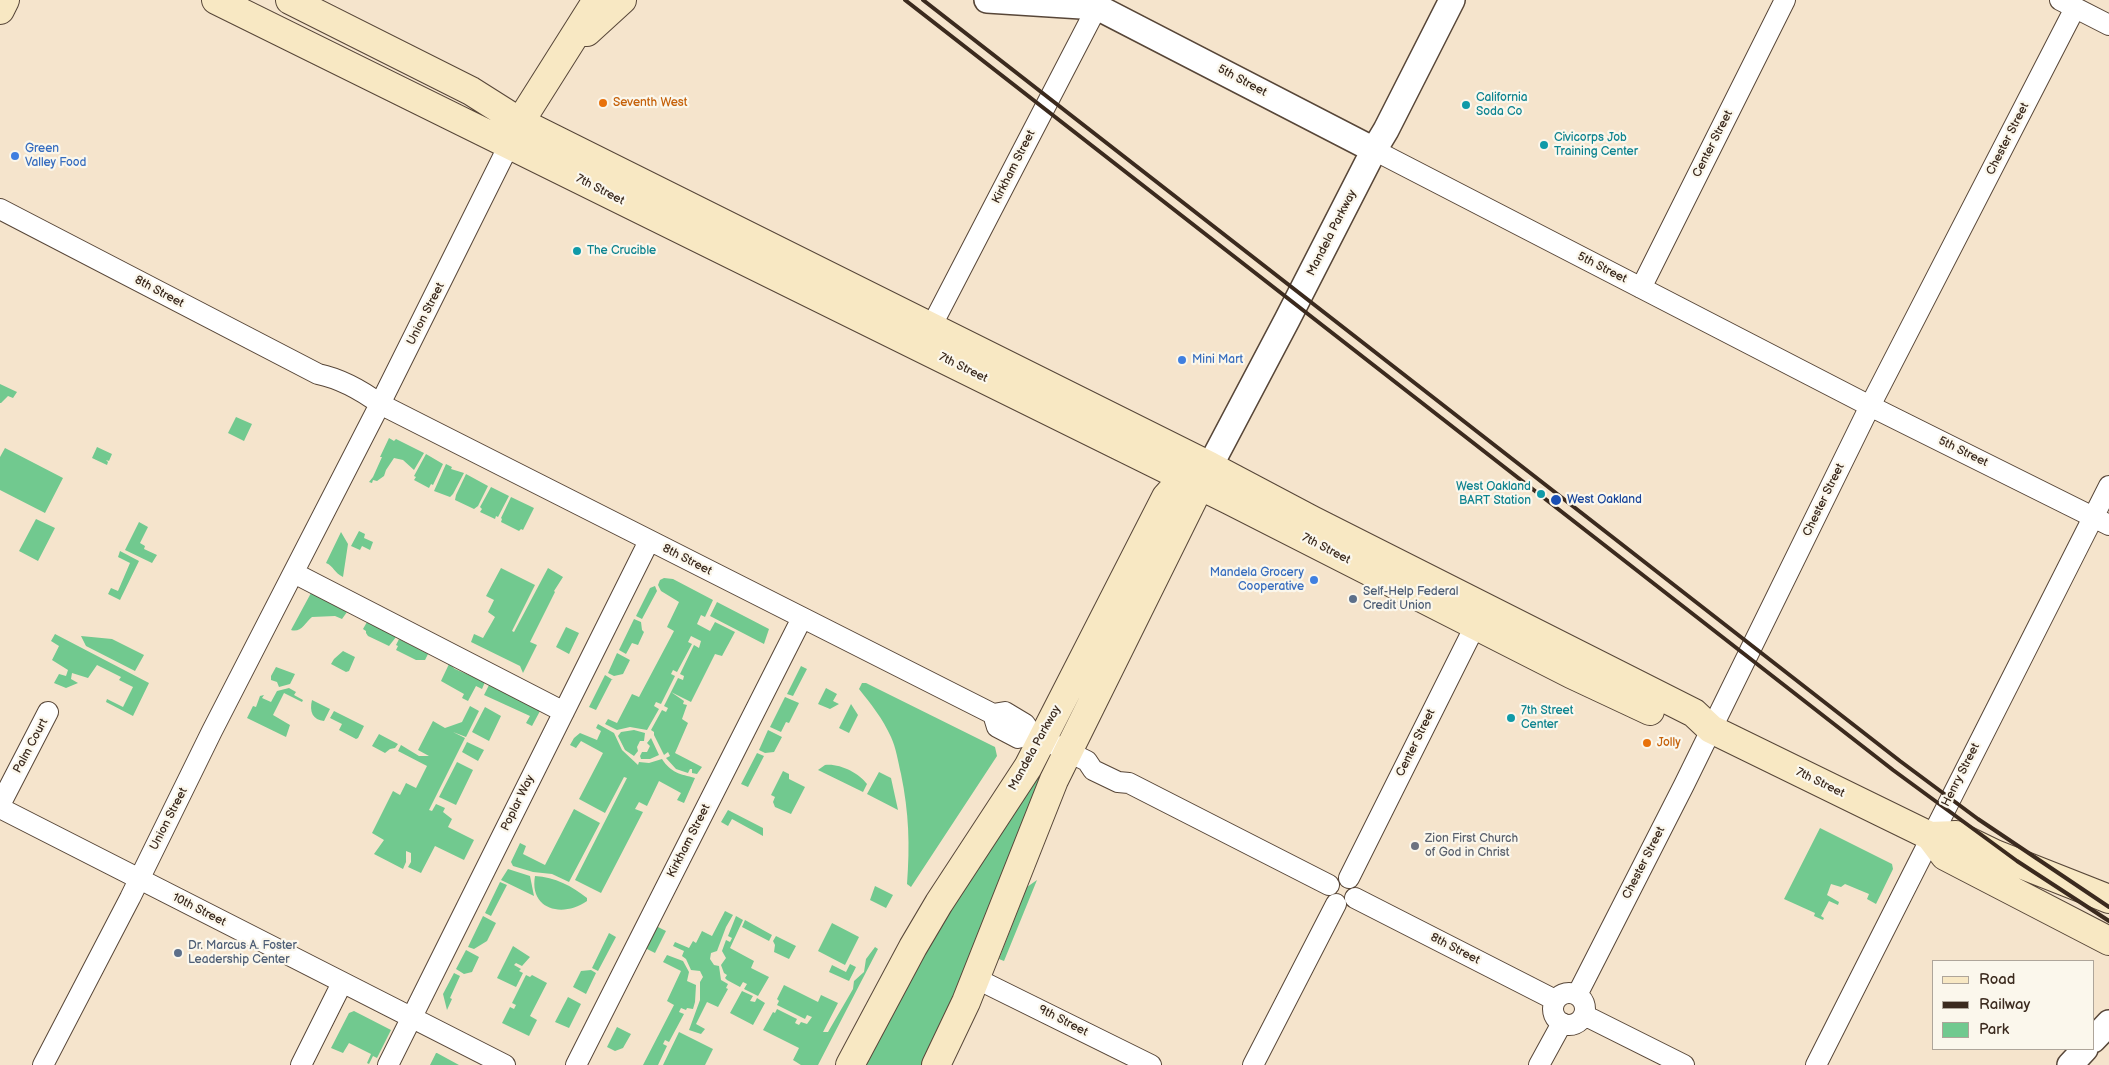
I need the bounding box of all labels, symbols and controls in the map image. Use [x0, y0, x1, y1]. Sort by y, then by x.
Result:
street label: 5th Street [1215, 62, 1269, 100]
place label: California Soda Co [1476, 91, 1528, 119]
place label: Seventh West [613, 96, 687, 110]
marker: Seventh West [597, 97, 609, 109]
marker: California Soda Co [1460, 99, 1472, 111]
street label: Chester Street [1984, 100, 2032, 178]
street label: Center Street [1690, 108, 1736, 180]
street label: Kirkham Street [989, 128, 1039, 206]
place label: Civicorps Job Training Center [1554, 131, 1638, 159]
marker: Civicorps Job Training Center [1538, 139, 1550, 151]
place label: Green Valley Food [25, 142, 86, 170]
marker: Green Valley Food [9, 150, 21, 162]
street label: 7th Street [573, 172, 627, 208]
street label: Mandela Parkway [1304, 188, 1360, 278]
place label: The Crucible [587, 244, 656, 258]
marker: The Crucible [571, 245, 583, 257]
street label: 5th Street [1575, 249, 1629, 287]
street label: 8th Street [132, 273, 186, 311]
street label: Union Street [404, 280, 448, 348]
street label: 7th Street [936, 350, 990, 386]
place label: Mini Mart [1192, 353, 1243, 367]
marker: Mini Mart [1176, 354, 1188, 366]
street label: 5th Street [1936, 434, 1990, 470]
street label: Chester Street [1800, 461, 1848, 539]
place label: West Oakland BART Station [1456, 480, 1531, 508]
marker: West Oakland BART Station [1535, 488, 1547, 500]
marker: West Oakland [1549, 493, 1563, 507]
place label: West Oakland [1567, 493, 1642, 507]
street label: 7th Street [1299, 531, 1353, 567]
street label: 8th Street [660, 541, 714, 579]
place label: Mandela Grocery Cooperative [1210, 566, 1304, 594]
marker: Mandela Grocery Cooperative [1308, 574, 1320, 586]
place label: Self-Help Federal Credit Union [1363, 585, 1458, 613]
marker: Self-Help Federal Credit Union [1347, 593, 1359, 605]
street label: Mandela Parkway [1006, 703, 1064, 793]
place label: 7th Street Center [1521, 704, 1573, 732]
street label: Center Street [1393, 707, 1439, 779]
marker: 7th Street Center [1505, 712, 1517, 724]
street label: Palm Court [11, 716, 51, 776]
place label: Jolly [1657, 736, 1681, 750]
marker: Jolly [1641, 737, 1653, 749]
street label: Henry Street [1939, 741, 1983, 809]
street label: 7th Street [1793, 765, 1847, 801]
street label: Poplar Way [498, 773, 538, 833]
street label: Union Street [147, 785, 191, 853]
street label: Kirkham Street [664, 802, 714, 880]
street label: Chester Street [1620, 824, 1668, 902]
place label: Zion First Church of God in Christ [1425, 832, 1518, 860]
marker: Zion First Church of God in Christ [1409, 840, 1421, 852]
street label: 10th Street [170, 890, 228, 930]
street label: 8th Street [1428, 930, 1482, 968]
place label: Dr. Marcus A. Foster Leadership Center [188, 939, 297, 967]
marker: Dr. Marcus A. Foster Leadership Center [172, 947, 184, 959]
legend [1932, 960, 2094, 1050]
text: Road [1979, 970, 2015, 989]
text: Railway [1979, 995, 2030, 1014]
street label: 9th Street [1036, 1002, 1090, 1040]
text: Park [1979, 1020, 2009, 1039]

